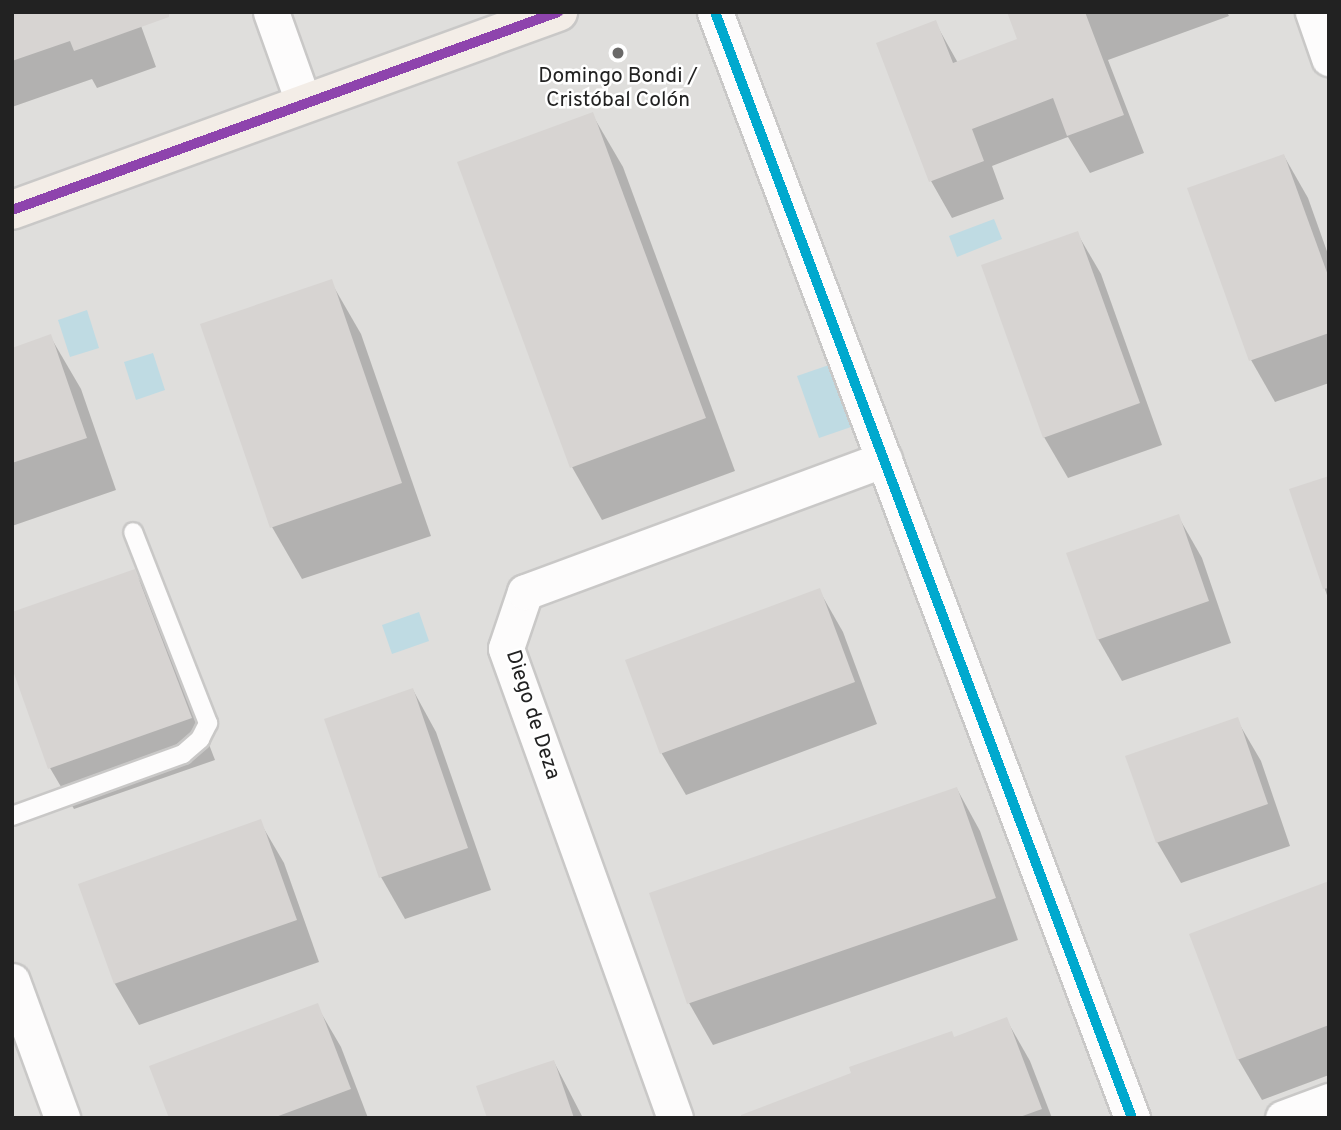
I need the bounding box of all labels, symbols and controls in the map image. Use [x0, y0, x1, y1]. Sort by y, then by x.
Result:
marker: Domingo Bondi / Cristóbal Colón [610, 45, 626, 61]
place label: Domingo Bondi / Cristóbal Colón [538, 64, 698, 114]
street label: Diego de Deza [499, 647, 565, 783]

